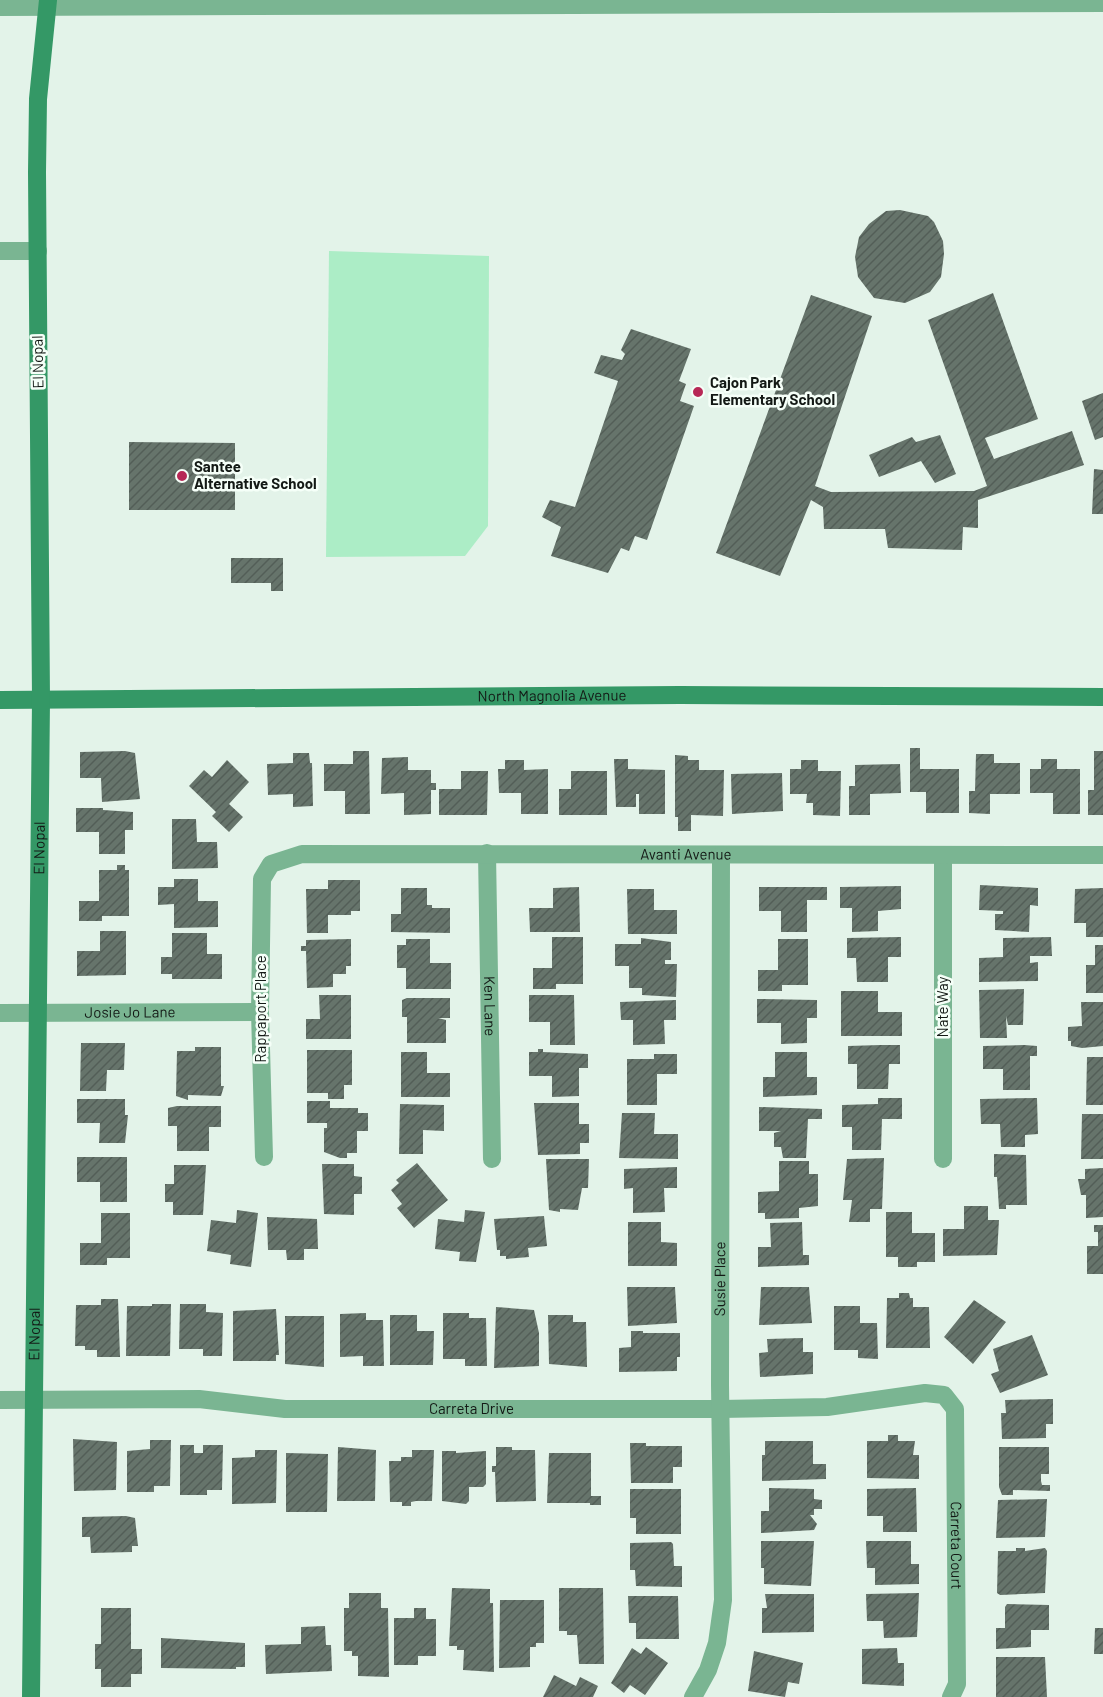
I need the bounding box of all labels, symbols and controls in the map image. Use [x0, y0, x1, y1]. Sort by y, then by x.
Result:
street label: El Nopal [28, 335, 46, 389]
place label: Cajon Park Elementary School [710, 373, 835, 408]
marker: Cajon Park Elementary School [691, 385, 705, 399]
place label: Santee Alternative School [194, 457, 317, 492]
marker: Santee Alternative School [175, 469, 189, 483]
street label: North Magnolia Avenue [477, 685, 626, 704]
street label: El Nopal [29, 821, 48, 875]
street label: Avanti Avenue [640, 844, 732, 863]
street label: Rappaport Place [251, 955, 269, 1063]
street label: Ken Lane [481, 976, 500, 1036]
street label: Nate Way [933, 976, 951, 1037]
street label: Josie Jo Lane [84, 1002, 176, 1021]
street label: Susie Place [710, 1241, 728, 1316]
street label: El Nopal [24, 1307, 43, 1361]
street label: Carreta Drive [429, 1399, 514, 1417]
street label: Carreta Court [948, 1501, 966, 1590]

